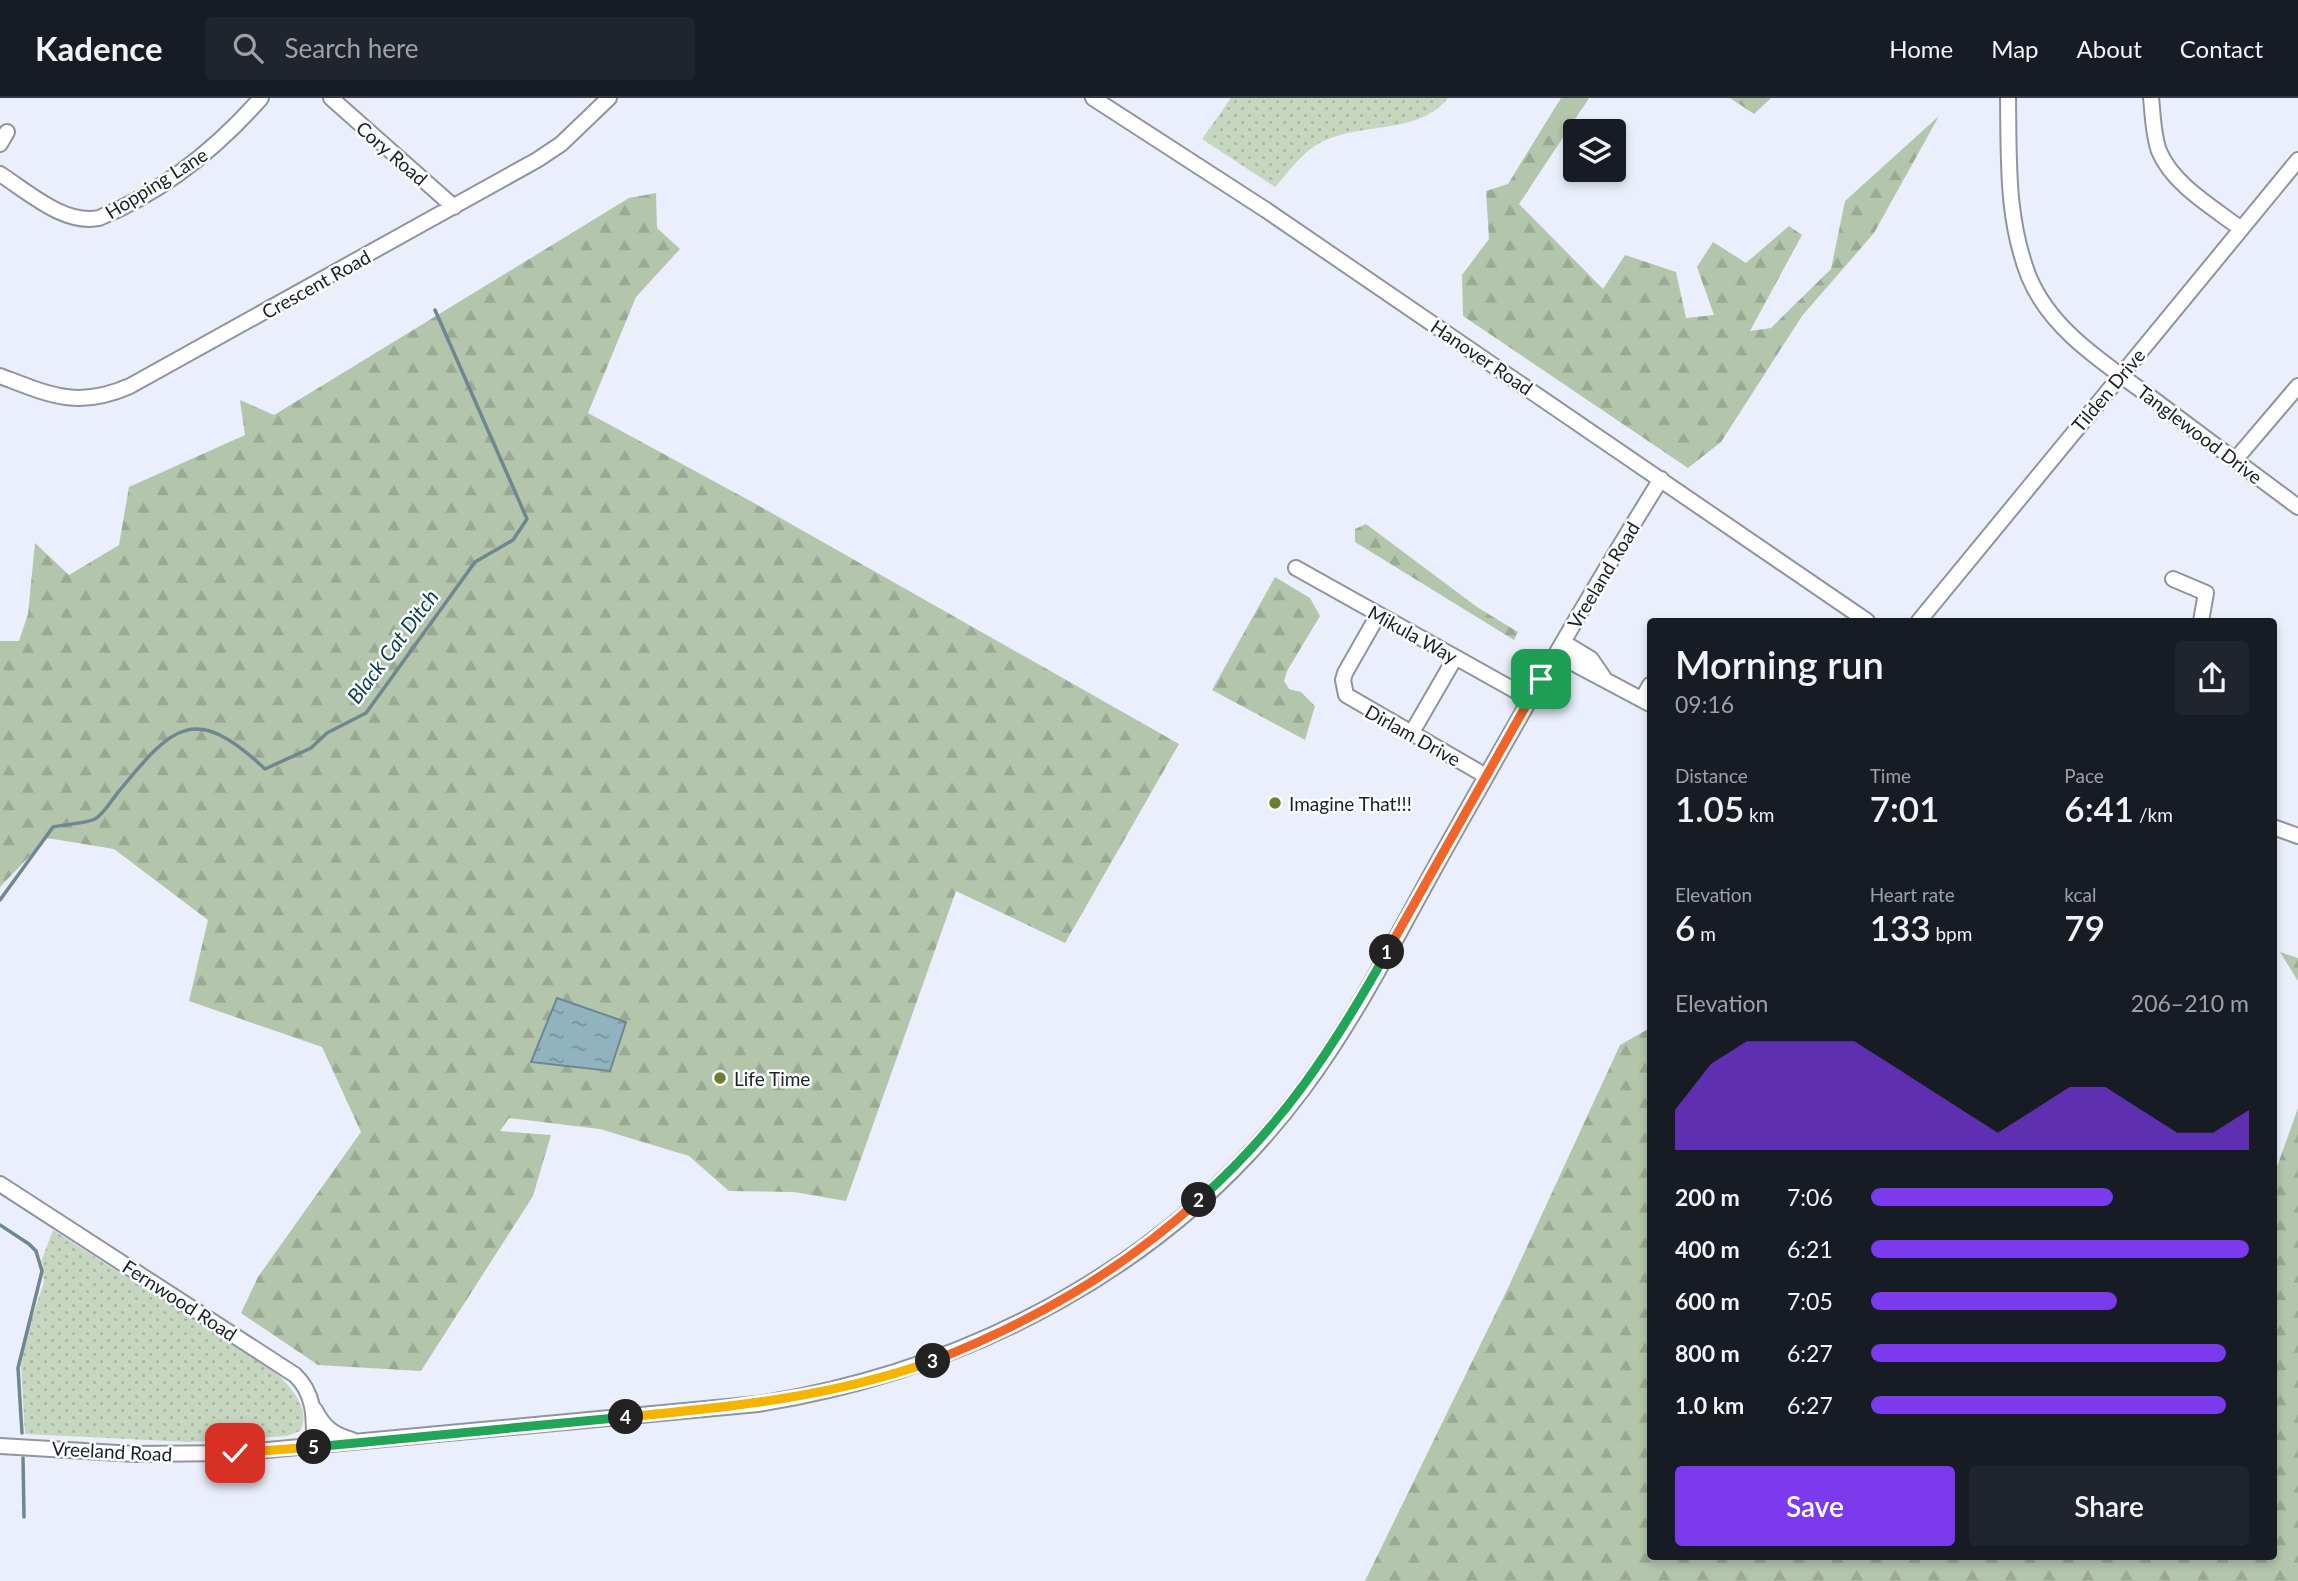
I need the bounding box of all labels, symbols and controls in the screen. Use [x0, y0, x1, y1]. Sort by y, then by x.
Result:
search box [205, 17, 695, 80]
text: Kadence [35, 28, 163, 68]
icon: search [229, 29, 267, 67]
text: Search here [285, 32, 419, 64]
text: Home [1889, 34, 1953, 63]
text: Map [1991, 34, 2039, 63]
text: About [2077, 34, 2142, 63]
text: Contact [2180, 34, 2263, 63]
street label: Cory Road [352, 116, 432, 190]
map controls [1563, 119, 1626, 182]
button: layers [1563, 119, 1626, 182]
street label: Hopping Lane [101, 143, 211, 223]
street label: Crescent Road [258, 245, 374, 323]
street label: Hanover Road [1427, 315, 1537, 399]
street label: Tilden Drive [2067, 344, 2149, 436]
street label: Tanglewood Drive [2133, 380, 2267, 488]
street label: Vreeland Road [1562, 517, 1644, 633]
water label: Black Cat Ditch [341, 584, 443, 708]
street label: Mikula Way [1364, 600, 1462, 668]
text: Morning run [1675, 641, 1884, 687]
button: share [2175, 641, 2249, 715]
pin [1511, 649, 1571, 709]
icon: arrive [1522, 660, 1560, 698]
text: 09:16 [1675, 690, 1734, 718]
street label: Dirlam Drive [1361, 699, 1465, 771]
text: Distance [1675, 764, 1748, 787]
text: Time [1870, 764, 1911, 787]
text: Pace [2064, 764, 2104, 787]
text: 1.05 [1675, 787, 1744, 829]
text: 7:01 [1870, 787, 1939, 829]
text: 6:41 [2064, 787, 2134, 829]
place label: Imagine That!!! [1289, 792, 1412, 815]
marker: Imagine That!!! [1267, 795, 1283, 811]
text: km [1744, 803, 1774, 826]
text: /km [2134, 803, 2173, 826]
text: Elevation [1675, 883, 1752, 906]
text: Heart rate [1870, 883, 1955, 906]
text: kcal [2064, 883, 2096, 906]
text: 6 [1675, 906, 1695, 948]
text: 133 [1870, 906, 1931, 948]
text: 79 [2064, 906, 2105, 948]
text: m [1695, 922, 1716, 945]
text: bpm [1931, 922, 1972, 945]
pin: 1 [1370, 934, 1404, 970]
text: 1 [1381, 940, 1392, 963]
text: Elevation [1675, 989, 1768, 1017]
text: 206–210 m [2131, 989, 2249, 1017]
place label: Life Time [734, 1067, 810, 1090]
marker: Life Time [712, 1070, 728, 1086]
pin: 2 [1182, 1182, 1216, 1218]
text: 200 m [1675, 1183, 1740, 1211]
text: 7:06 [1787, 1183, 1833, 1211]
text: 2 [1193, 1188, 1204, 1211]
text: 400 m [1675, 1235, 1740, 1263]
text: 6:21 [1787, 1235, 1833, 1263]
street label: Fernwood Road [119, 1255, 241, 1345]
text: 600 m [1675, 1287, 1740, 1315]
text: 7:05 [1787, 1287, 1833, 1315]
text: 800 m [1675, 1339, 1740, 1367]
text: 6:27 [1787, 1339, 1833, 1367]
pin: 3 [916, 1344, 950, 1378]
text: 3 [927, 1349, 938, 1372]
text: 1.0 km [1675, 1391, 1744, 1419]
text: 6:27 [1787, 1391, 1833, 1419]
pin: 4 [608, 1400, 644, 1434]
text: 4 [620, 1405, 631, 1428]
pin [205, 1423, 265, 1483]
pin: 5 [296, 1430, 332, 1464]
icon: check [216, 1434, 254, 1472]
text: 5 [308, 1435, 319, 1458]
street label: Vreeland Road [51, 1436, 173, 1466]
button: Save [1675, 1466, 1955, 1546]
button: Share [1969, 1466, 2249, 1546]

